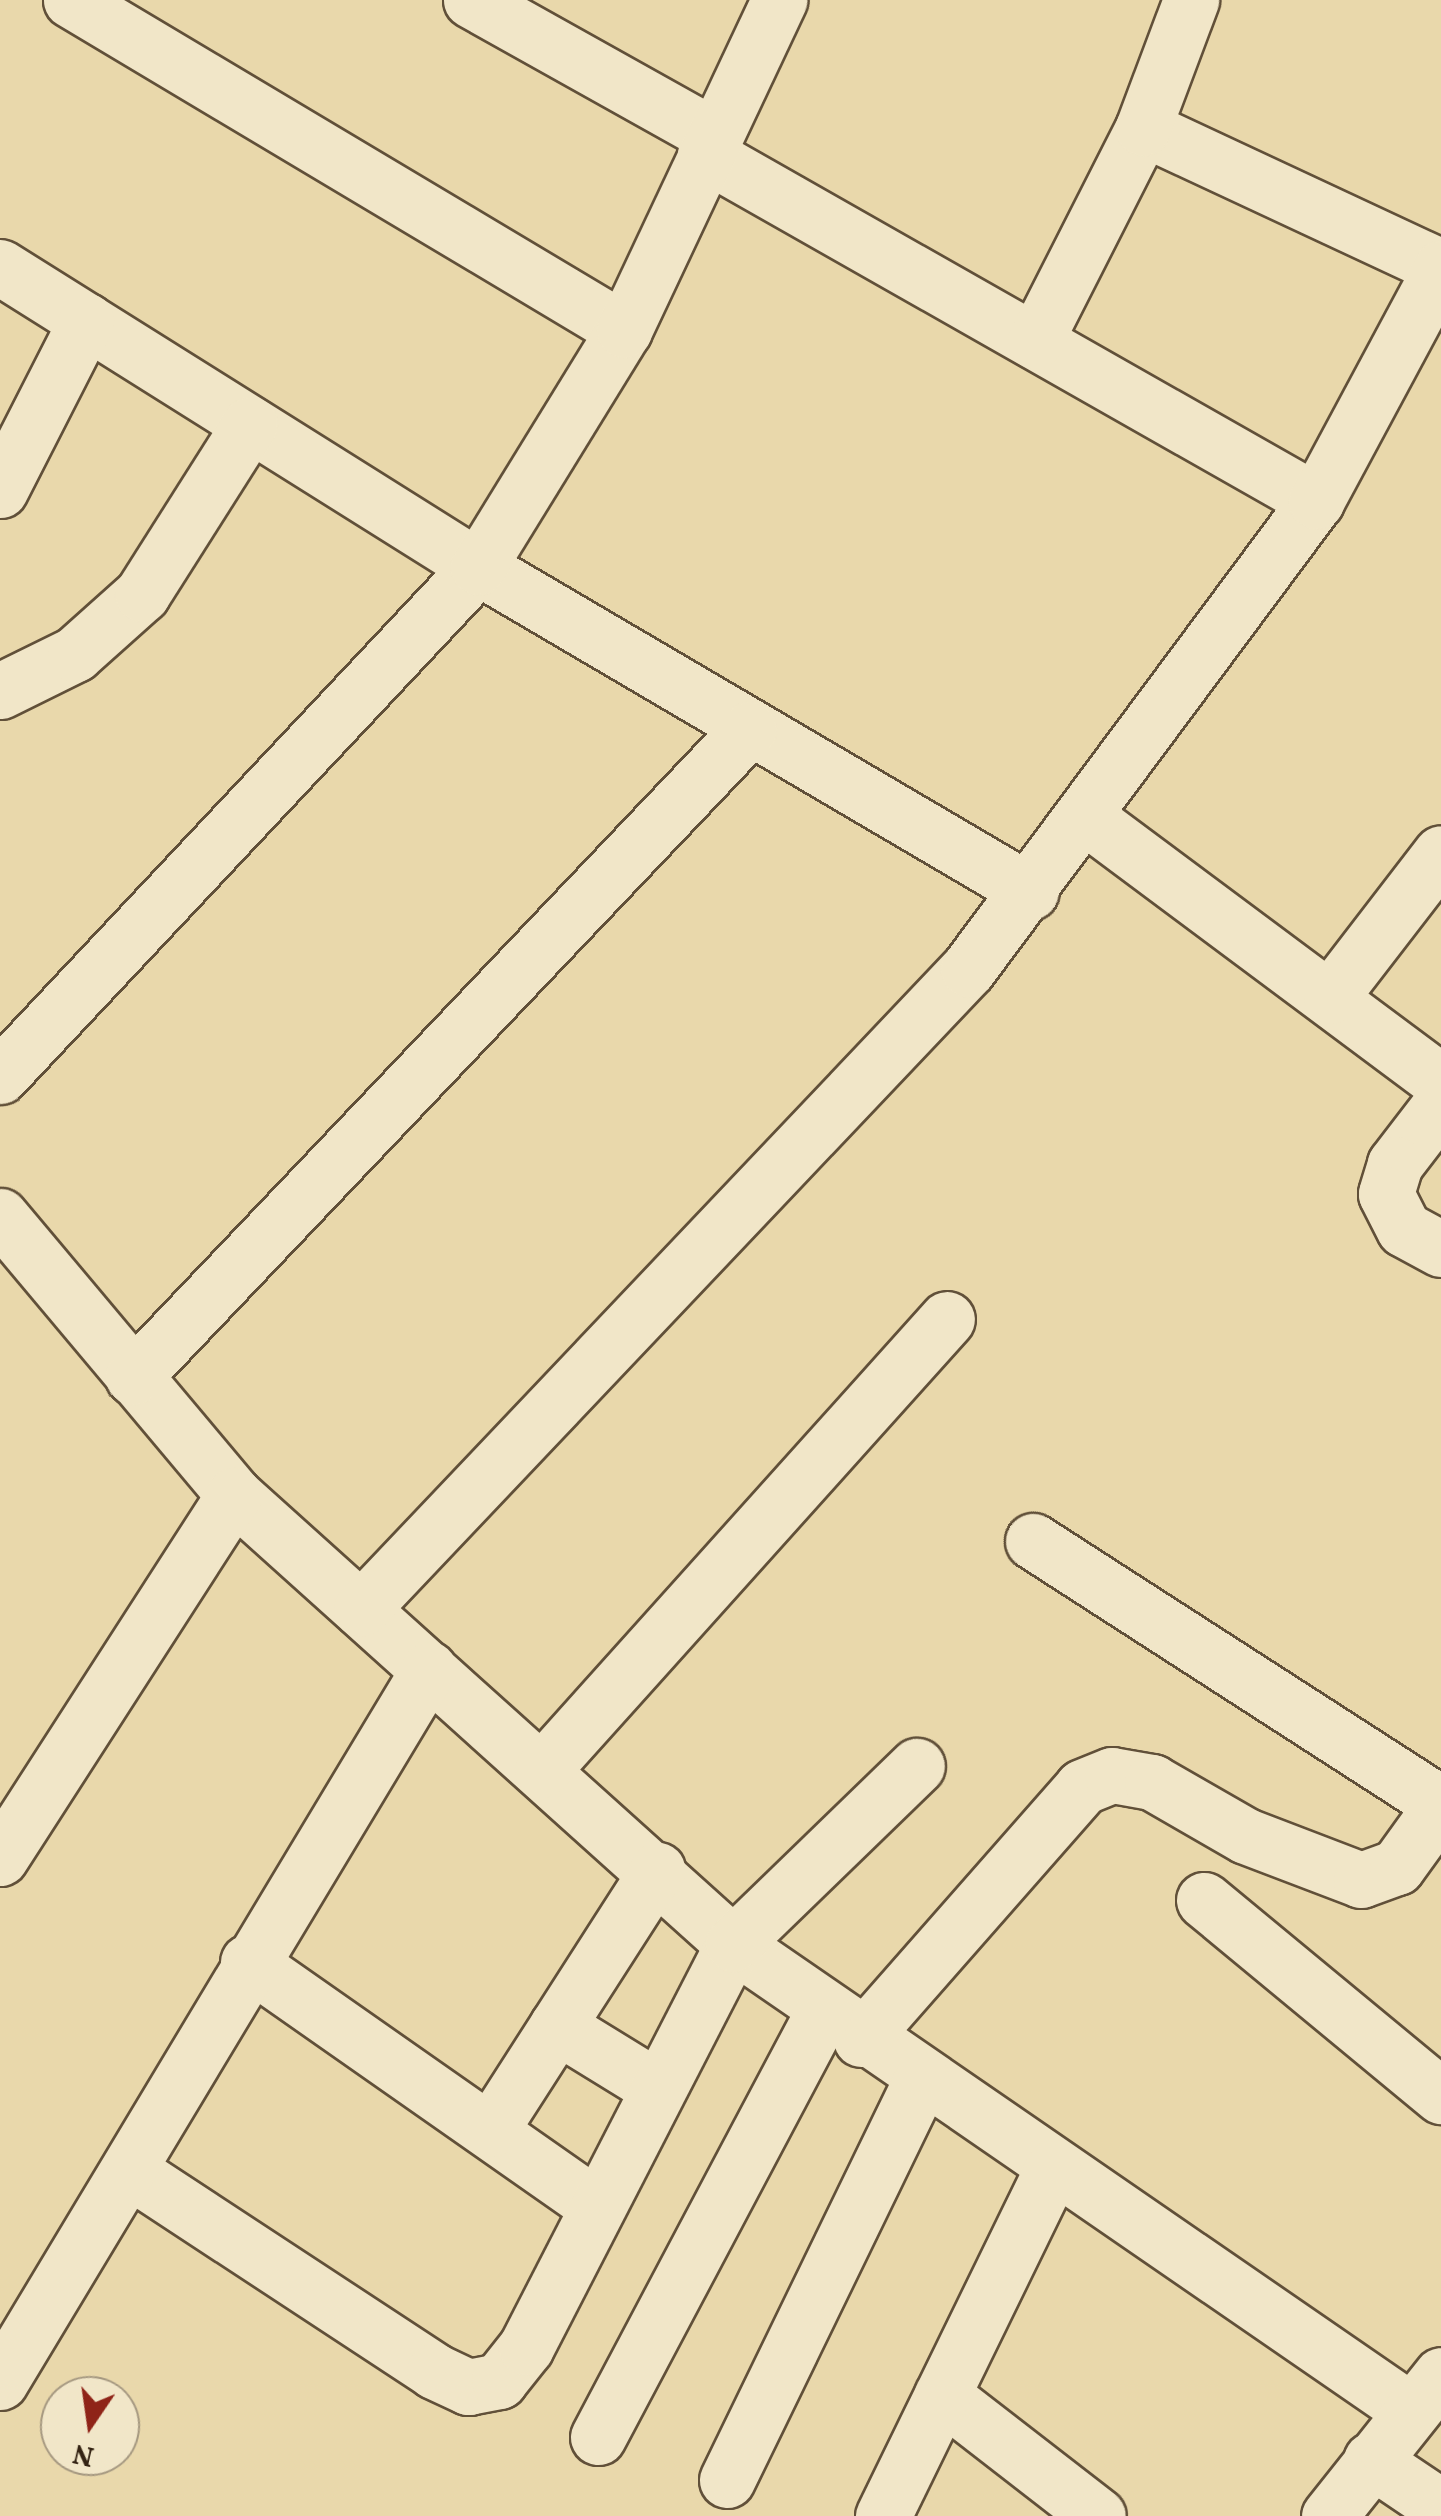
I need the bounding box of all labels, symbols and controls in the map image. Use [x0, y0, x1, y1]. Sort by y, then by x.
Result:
north arrow [40, 2376, 140, 2476]
text: N [69, 2432, 98, 2475]

